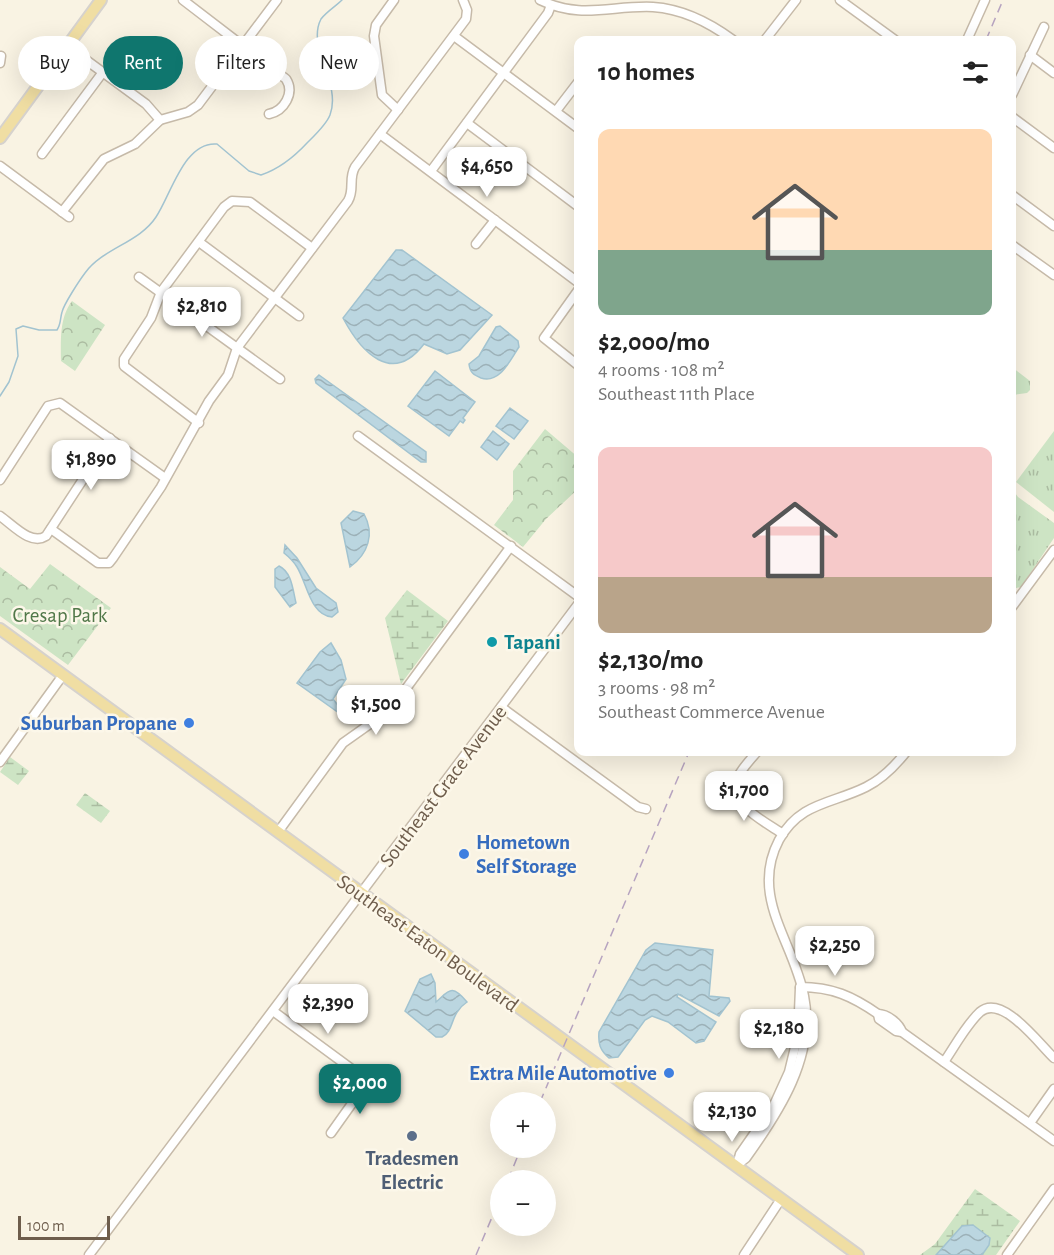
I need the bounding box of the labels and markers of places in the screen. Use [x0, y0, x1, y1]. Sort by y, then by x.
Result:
pin: $4,650 [438, 147, 536, 198]
pin: $2,810 [153, 287, 251, 338]
pin: $1,890 [42, 440, 140, 491]
place label: Tapani [504, 632, 561, 653]
marker: Tapani [485, 635, 499, 649]
pin: $1,500 [327, 685, 425, 736]
place label: Suburban Propane [20, 713, 177, 734]
marker: Suburban Propane [182, 716, 196, 730]
pin: $1,700 [695, 771, 793, 822]
place label: Hometown Self Storage [476, 832, 577, 877]
marker: Hometown Self Storage [457, 847, 471, 861]
pin: $2,250 [786, 926, 884, 977]
pin: $2,390 [279, 984, 377, 1035]
pin: $2,180 [730, 1009, 828, 1060]
place label: Extra Mile Automotive [469, 1063, 657, 1084]
pin: $2,000 [311, 1064, 409, 1115]
marker: Extra Mile Automotive [662, 1066, 676, 1080]
pin: $2,130 [683, 1092, 781, 1143]
marker: Tradesmen Electric [405, 1129, 419, 1143]
place label: Tradesmen Electric [365, 1148, 459, 1193]

